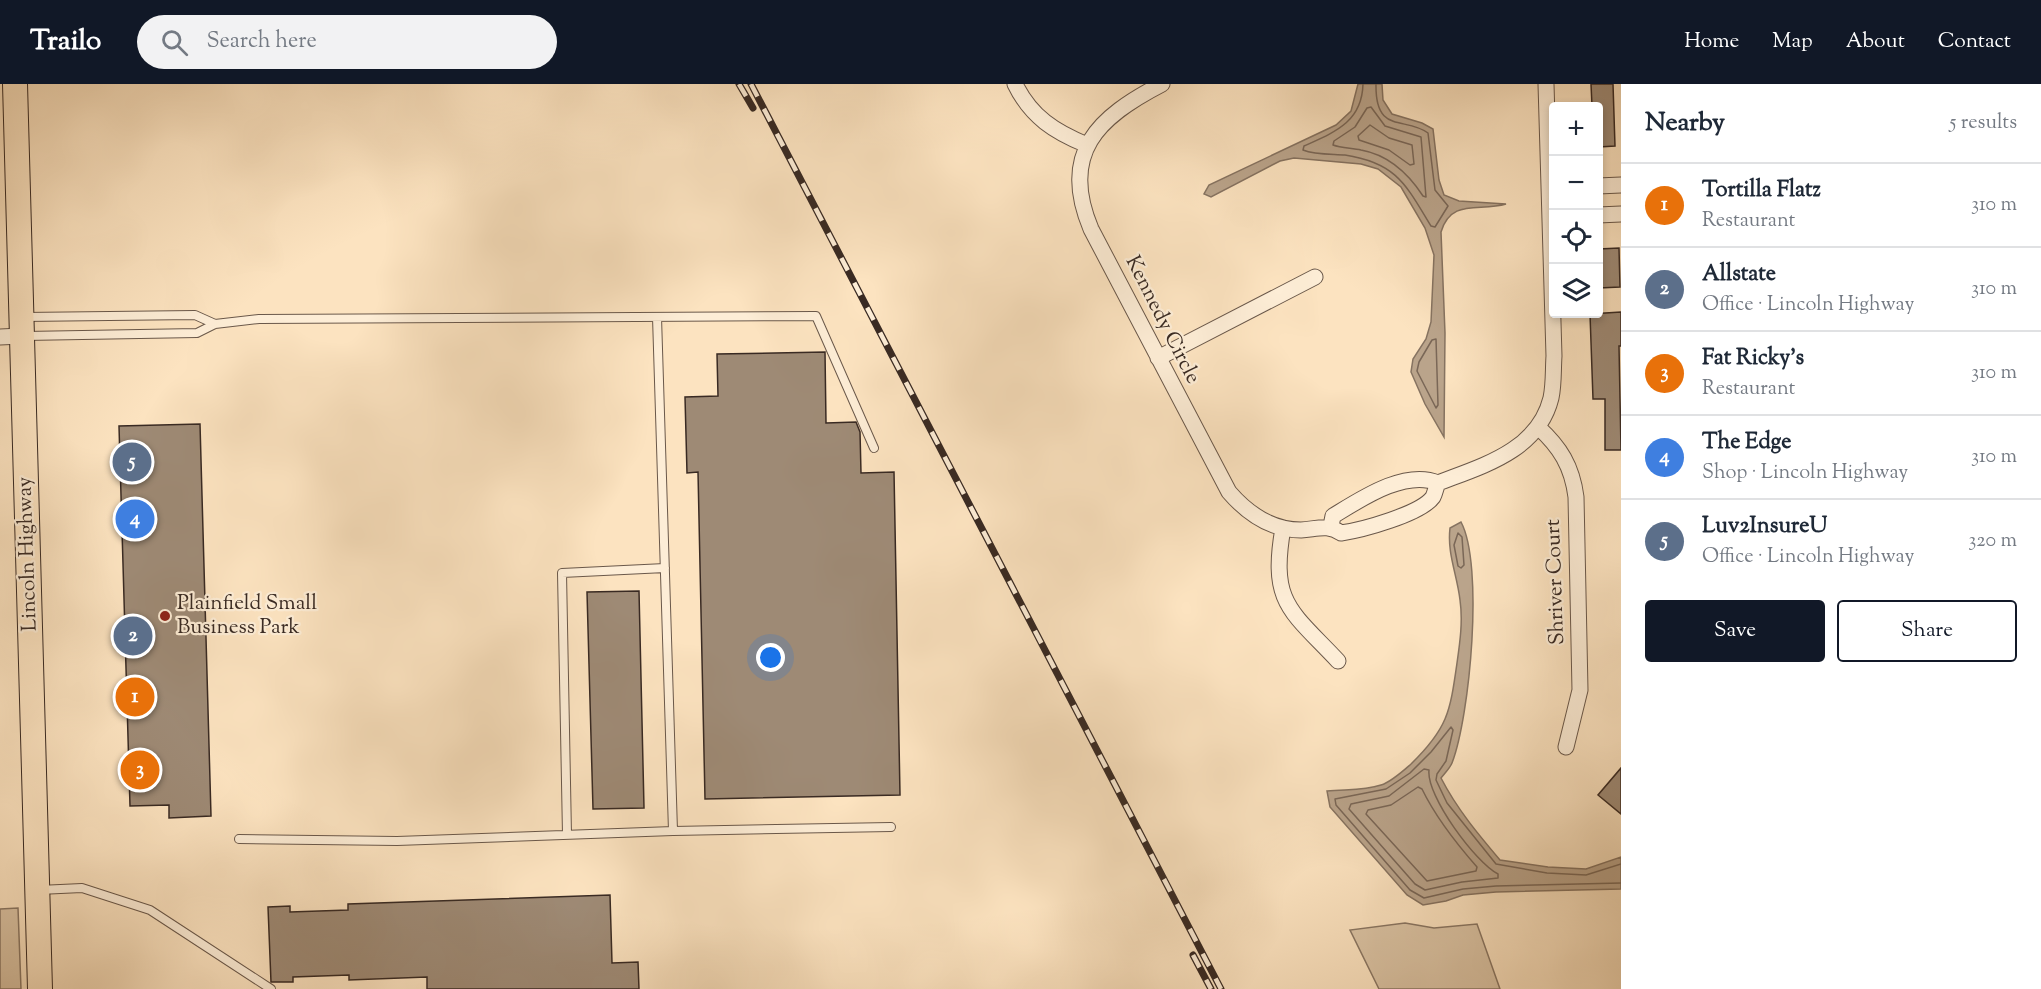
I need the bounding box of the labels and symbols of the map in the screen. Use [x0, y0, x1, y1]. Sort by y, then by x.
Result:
street label: Kennedy Circle [1117, 251, 1207, 389]
pin: 5 [112, 440, 152, 484]
street label: Lincoln Highway [10, 476, 46, 632]
pin: 4 [116, 496, 154, 542]
street label: Shriver Court [1539, 519, 1573, 645]
place label: Plainfield Small Business Park [177, 589, 317, 643]
marker: Plainfield Small Business Park [158, 609, 172, 623]
pin: 2 [114, 614, 152, 658]
your location [756, 643, 785, 672]
pin: 1 [116, 674, 154, 720]
pin: 3 [120, 748, 160, 792]

